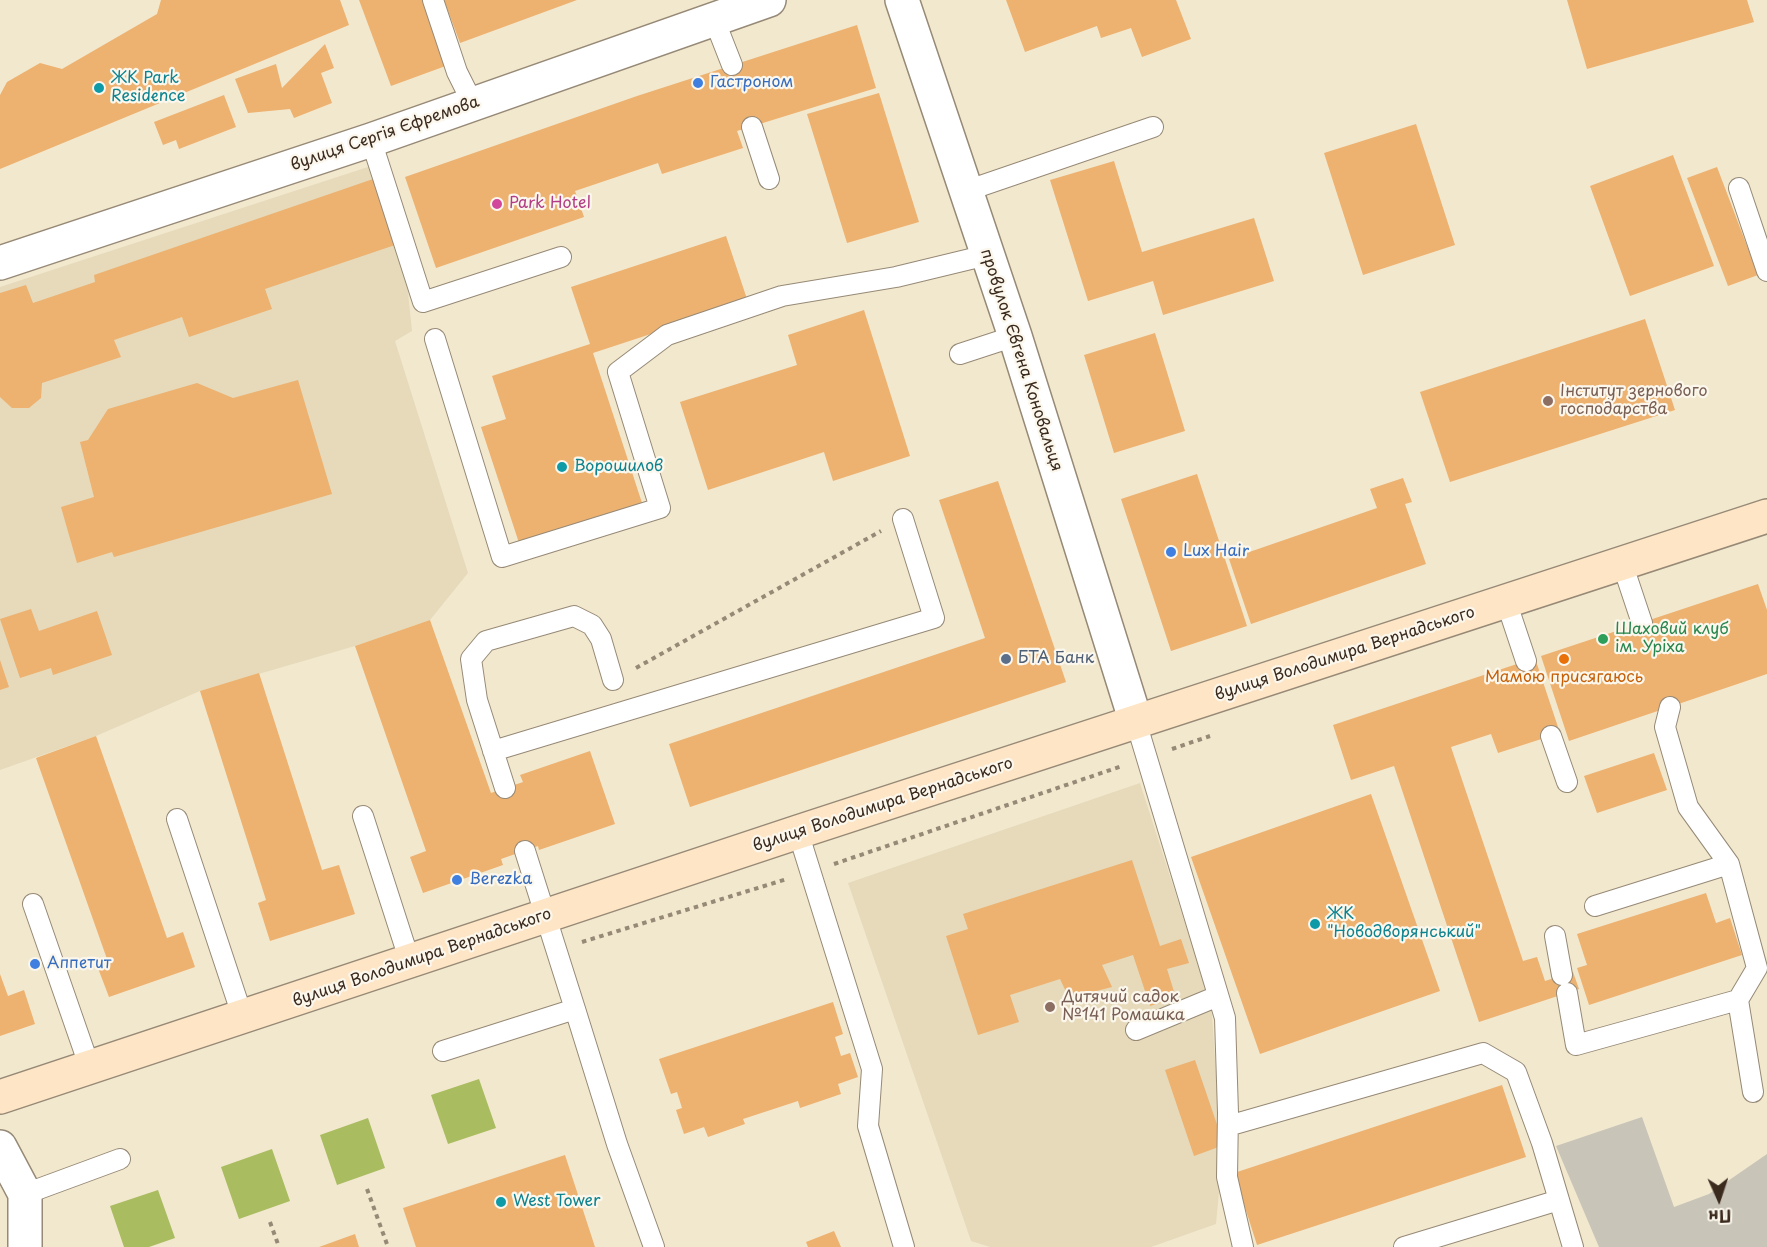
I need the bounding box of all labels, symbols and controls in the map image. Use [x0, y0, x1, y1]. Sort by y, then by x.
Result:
place label: ЖК Park Residence [111, 69, 185, 107]
place label: Гастроном [710, 73, 793, 93]
marker: Гастроном [691, 76, 705, 90]
marker: ЖК Park Residence [92, 81, 106, 95]
street label: вулиця Сергія Єфремова [288, 93, 482, 175]
place label: Park Hotel [509, 194, 591, 214]
marker: Park Hotel [490, 197, 504, 211]
street label: провулок Євгена Коновальця [976, 246, 1066, 474]
place label: Інститут зернового господарства [1560, 382, 1708, 420]
marker: Інститут зернового господарства [1541, 394, 1555, 408]
place label: Ворошилов [574, 457, 663, 477]
marker: Ворошилов [555, 460, 569, 474]
place label: Lux Hair [1183, 542, 1249, 562]
marker: Lux Hair [1164, 545, 1178, 559]
street label: вулиця Володимира Вернадського [1212, 603, 1478, 705]
place label: Шаховий клуб ім. Уріха [1615, 620, 1729, 658]
marker: Шаховий клуб ім. Уріха [1596, 632, 1610, 646]
place label: БТА Банк [1018, 649, 1094, 669]
marker: БТА Банк [999, 652, 1013, 666]
marker: Мамою присягаюсь [1557, 652, 1571, 666]
place label: Мамою присягаюсь [1485, 668, 1643, 688]
street label: вулиця Володимира Вернадського [750, 754, 1016, 856]
place label: Berezka [469, 870, 532, 890]
marker: Berezka [450, 873, 464, 887]
street label: вулиця Володимира Вернадського [290, 905, 554, 1011]
place label: ЖК "Новодворянський" [1327, 905, 1481, 943]
marker: ЖК "Новодворянський" [1308, 917, 1322, 931]
place label: Аппетит [47, 954, 111, 974]
marker: Аппетит [28, 957, 42, 971]
place label: Дитячий садок №141 Ромашка [1062, 988, 1185, 1026]
marker: Дитячий садок №141 Ромашка [1043, 1000, 1057, 1014]
north arrow [1689, 1169, 1749, 1229]
place label: West Tower [513, 1192, 601, 1212]
marker: West Tower [494, 1195, 508, 1209]
text: Пн [1708, 1204, 1732, 1230]

